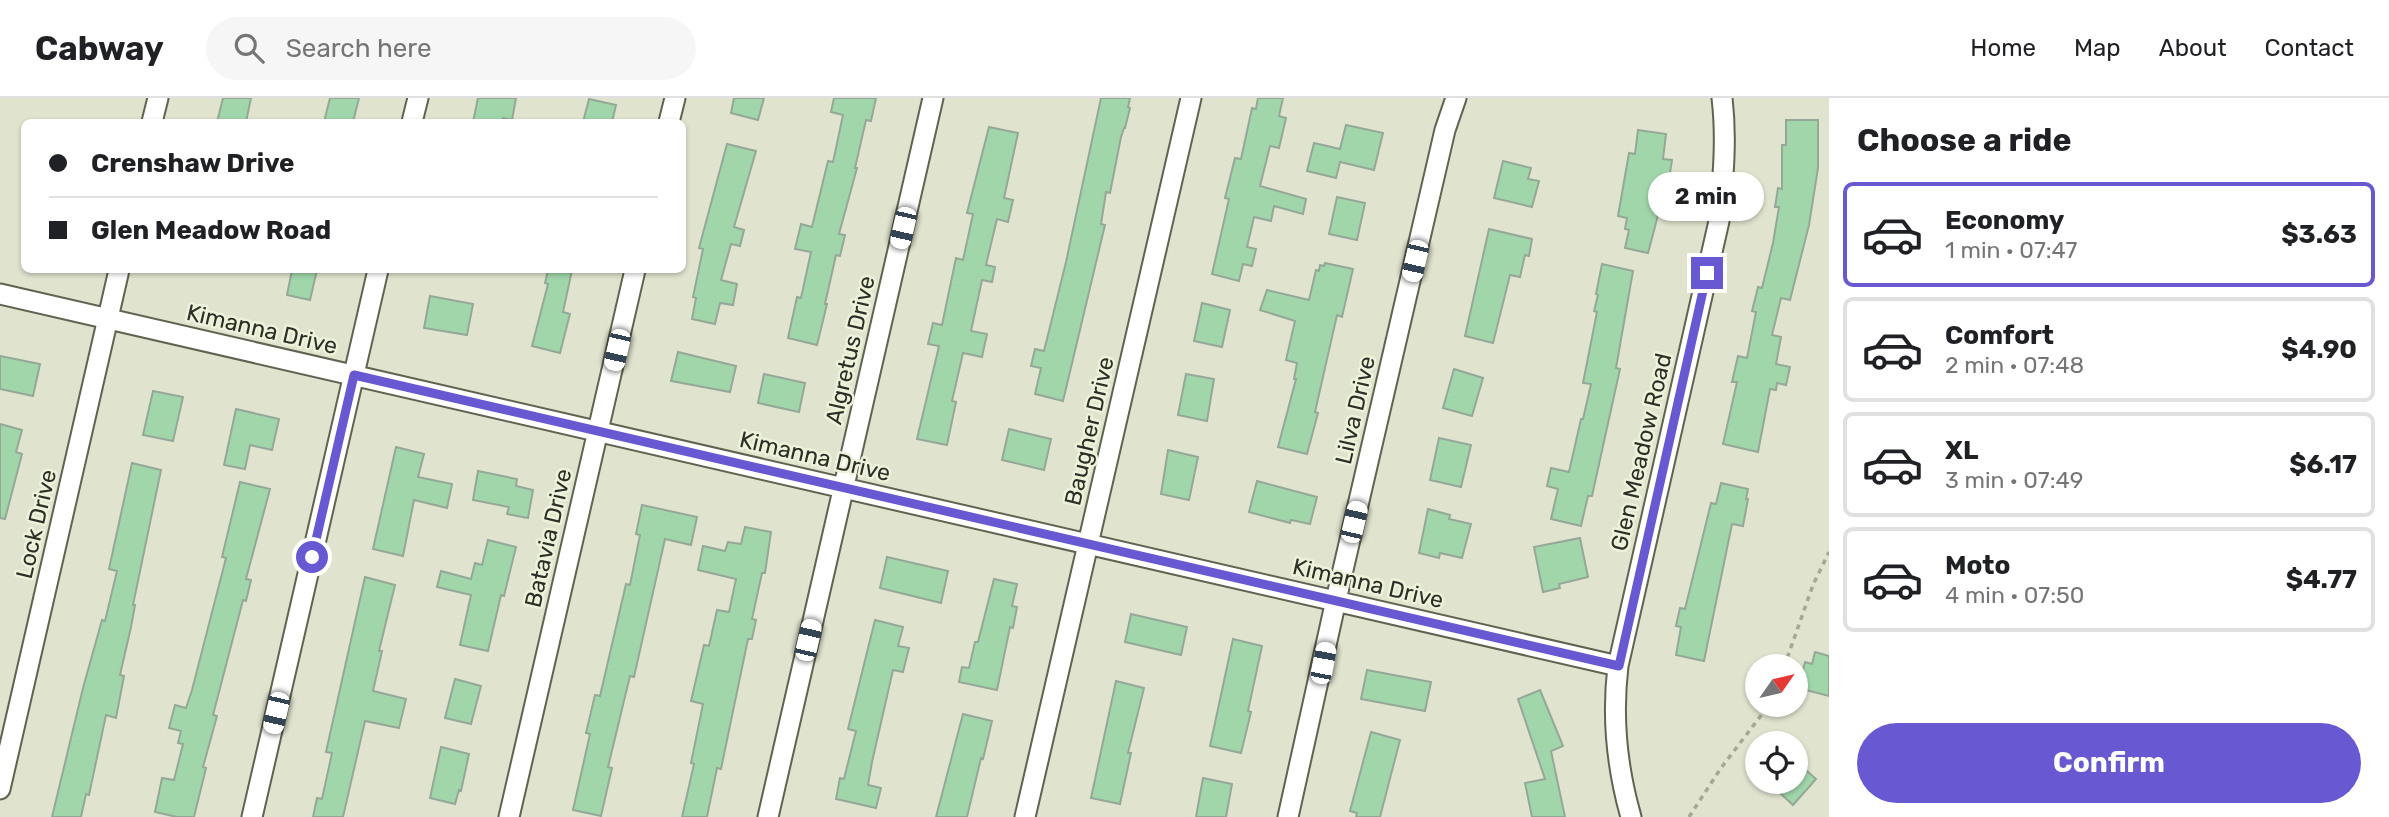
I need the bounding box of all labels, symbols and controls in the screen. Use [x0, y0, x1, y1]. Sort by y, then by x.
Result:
search box [206, 17, 696, 80]
text: Cabway [35, 29, 164, 68]
icon: search [230, 29, 268, 67]
text: Search here [286, 33, 432, 64]
text: Home [1970, 34, 2036, 62]
text: Map [2074, 34, 2121, 62]
text: About [2159, 34, 2227, 62]
text: Contact [2265, 34, 2354, 62]
text: Choose a ride [1857, 121, 2071, 159]
text: Crenshaw Drive [91, 148, 295, 179]
callout: 2 min [1649, 172, 1765, 220]
text: 2 min [1675, 182, 1737, 210]
icon: car [1861, 203, 1924, 266]
car [889, 205, 918, 251]
text: Economy [1945, 205, 2064, 236]
text: Glen Meadow Road [91, 215, 331, 246]
text: $3.63 [2281, 219, 2357, 250]
text: 1 min · 07:47 [1945, 236, 2077, 264]
car [1401, 238, 1430, 284]
route end [1691, 257, 1723, 289]
street label: Algretus Drive [819, 273, 881, 427]
street label: Kimanna Drive [184, 298, 340, 360]
icon: car [1861, 318, 1924, 381]
text: Comfort [1945, 320, 2054, 351]
car [603, 327, 632, 373]
text: $4.90 [2281, 334, 2357, 365]
street label: Glen Meadow Road [1605, 350, 1677, 554]
text: 2 min · 07:48 [1945, 351, 2084, 379]
street label: Lilva Drive [1329, 353, 1381, 467]
street label: Baugher Drive [1058, 354, 1120, 508]
street label: Kimanna Drive [737, 425, 893, 487]
icon: car [1861, 433, 1924, 496]
text: XL [1945, 435, 1978, 466]
text: $6.17 [2289, 449, 2357, 480]
street label: Batavia Drive [518, 466, 578, 610]
text: 3 min · 07:49 [1945, 466, 2083, 494]
street label: Lock Drive [10, 467, 62, 581]
car [1340, 499, 1369, 545]
route start [296, 541, 328, 573]
icon: car [1861, 548, 1924, 611]
text: Moto [1945, 550, 2010, 581]
street label: Kimanna Drive [1290, 552, 1446, 614]
text: $4.77 [2286, 564, 2357, 595]
text: 4 min · 07:50 [1945, 581, 2084, 609]
car [794, 617, 823, 663]
car [1309, 640, 1338, 686]
north arrow [1745, 654, 1808, 718]
map controls [1745, 654, 1808, 794]
car [262, 690, 291, 736]
button: Confirm [1857, 723, 2361, 803]
button: locate [1745, 731, 1808, 794]

